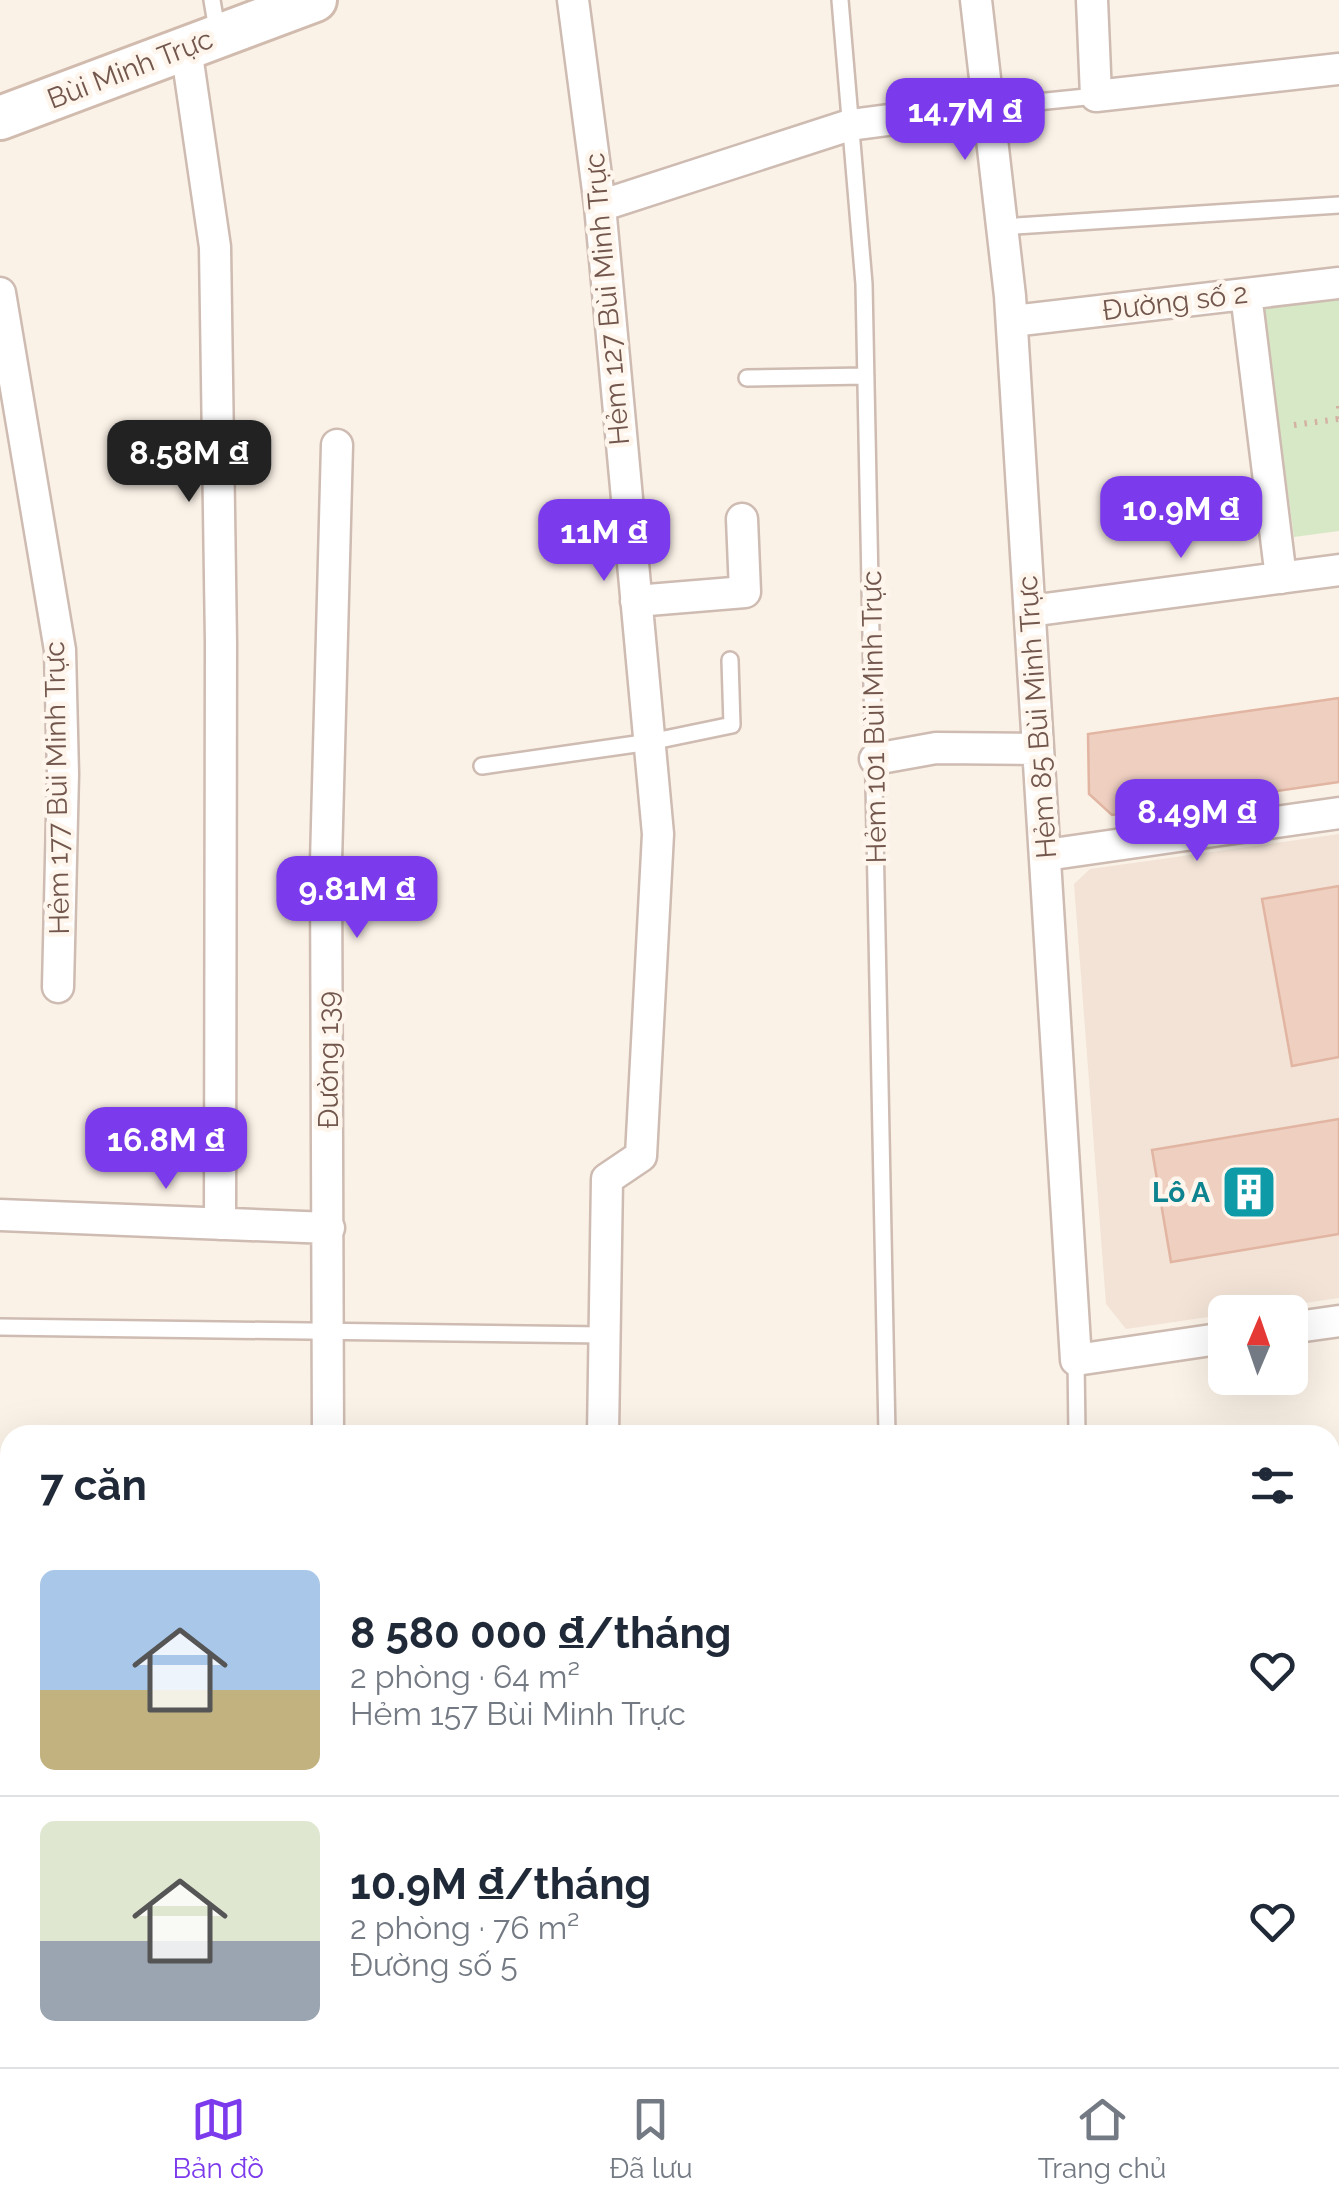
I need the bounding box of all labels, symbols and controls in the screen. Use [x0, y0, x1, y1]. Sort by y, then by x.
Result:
street label: Bùi Minh Trực [43, 22, 217, 116]
pin: 14.7M ₫ [873, 78, 1057, 163]
text: 14.7M ₫ [908, 92, 1022, 129]
street label: Hẻm 127 Bùi Minh Trực [578, 152, 636, 446]
street label: Đường số 2 [1100, 277, 1250, 327]
pin: 8.58M ₫ [97, 420, 281, 505]
text: 8.58M ₫ [129, 434, 249, 471]
pin: 10.9M ₫ [1089, 476, 1273, 561]
text: 10.9M ₫ [1122, 490, 1240, 527]
pin: 11M ₫ [534, 499, 674, 584]
text: 11M ₫ [560, 513, 648, 550]
street label: Hẻm 101 Bùi Minh Trực [855, 570, 893, 864]
street label: Hẻm 85 Bùi Minh Trực [1011, 574, 1063, 860]
street label: Hẻm 177 Bùi Minh Trực [38, 641, 76, 935]
pin: 8.49M ₫ [1105, 779, 1289, 864]
text: 8.49M ₫ [1137, 793, 1257, 830]
pin: 9.81M ₫ [265, 856, 449, 941]
text: 9.81M ₫ [298, 870, 416, 907]
street label: Đường 139 [312, 991, 345, 1129]
pin: 16.8M ₫ [74, 1107, 258, 1192]
text: 16.8M ₫ [107, 1121, 225, 1158]
building icon: Lô A [1219, 1162, 1279, 1222]
place label: Lô A [1152, 1176, 1210, 1209]
north arrow [1208, 1295, 1308, 1395]
map controls [1208, 1295, 1308, 1395]
icon: filters [1245, 1458, 1300, 1513]
text: 7 căn [40, 1461, 147, 1510]
text: 8 580 000 ₫/tháng [350, 1609, 731, 1658]
icon: home [120, 1610, 240, 1730]
icon: heart [1245, 1643, 1300, 1698]
text: 2 phòng · 64 m² [350, 1658, 580, 1695]
text: Hẻm 157 Bùi Minh Trực [350, 1695, 686, 1732]
text: 10.9M ₫/tháng [350, 1860, 651, 1909]
icon: home [120, 1861, 240, 1981]
icon: heart [1245, 1894, 1300, 1949]
text: 2 phòng · 76 m² [350, 1909, 579, 1946]
text: Đường số 5 [350, 1946, 518, 1983]
tab: Bản đồ [173, 2092, 264, 2185]
tab: Đã lưu [609, 2092, 693, 2185]
tab: Trang chủ [1038, 2092, 1166, 2185]

